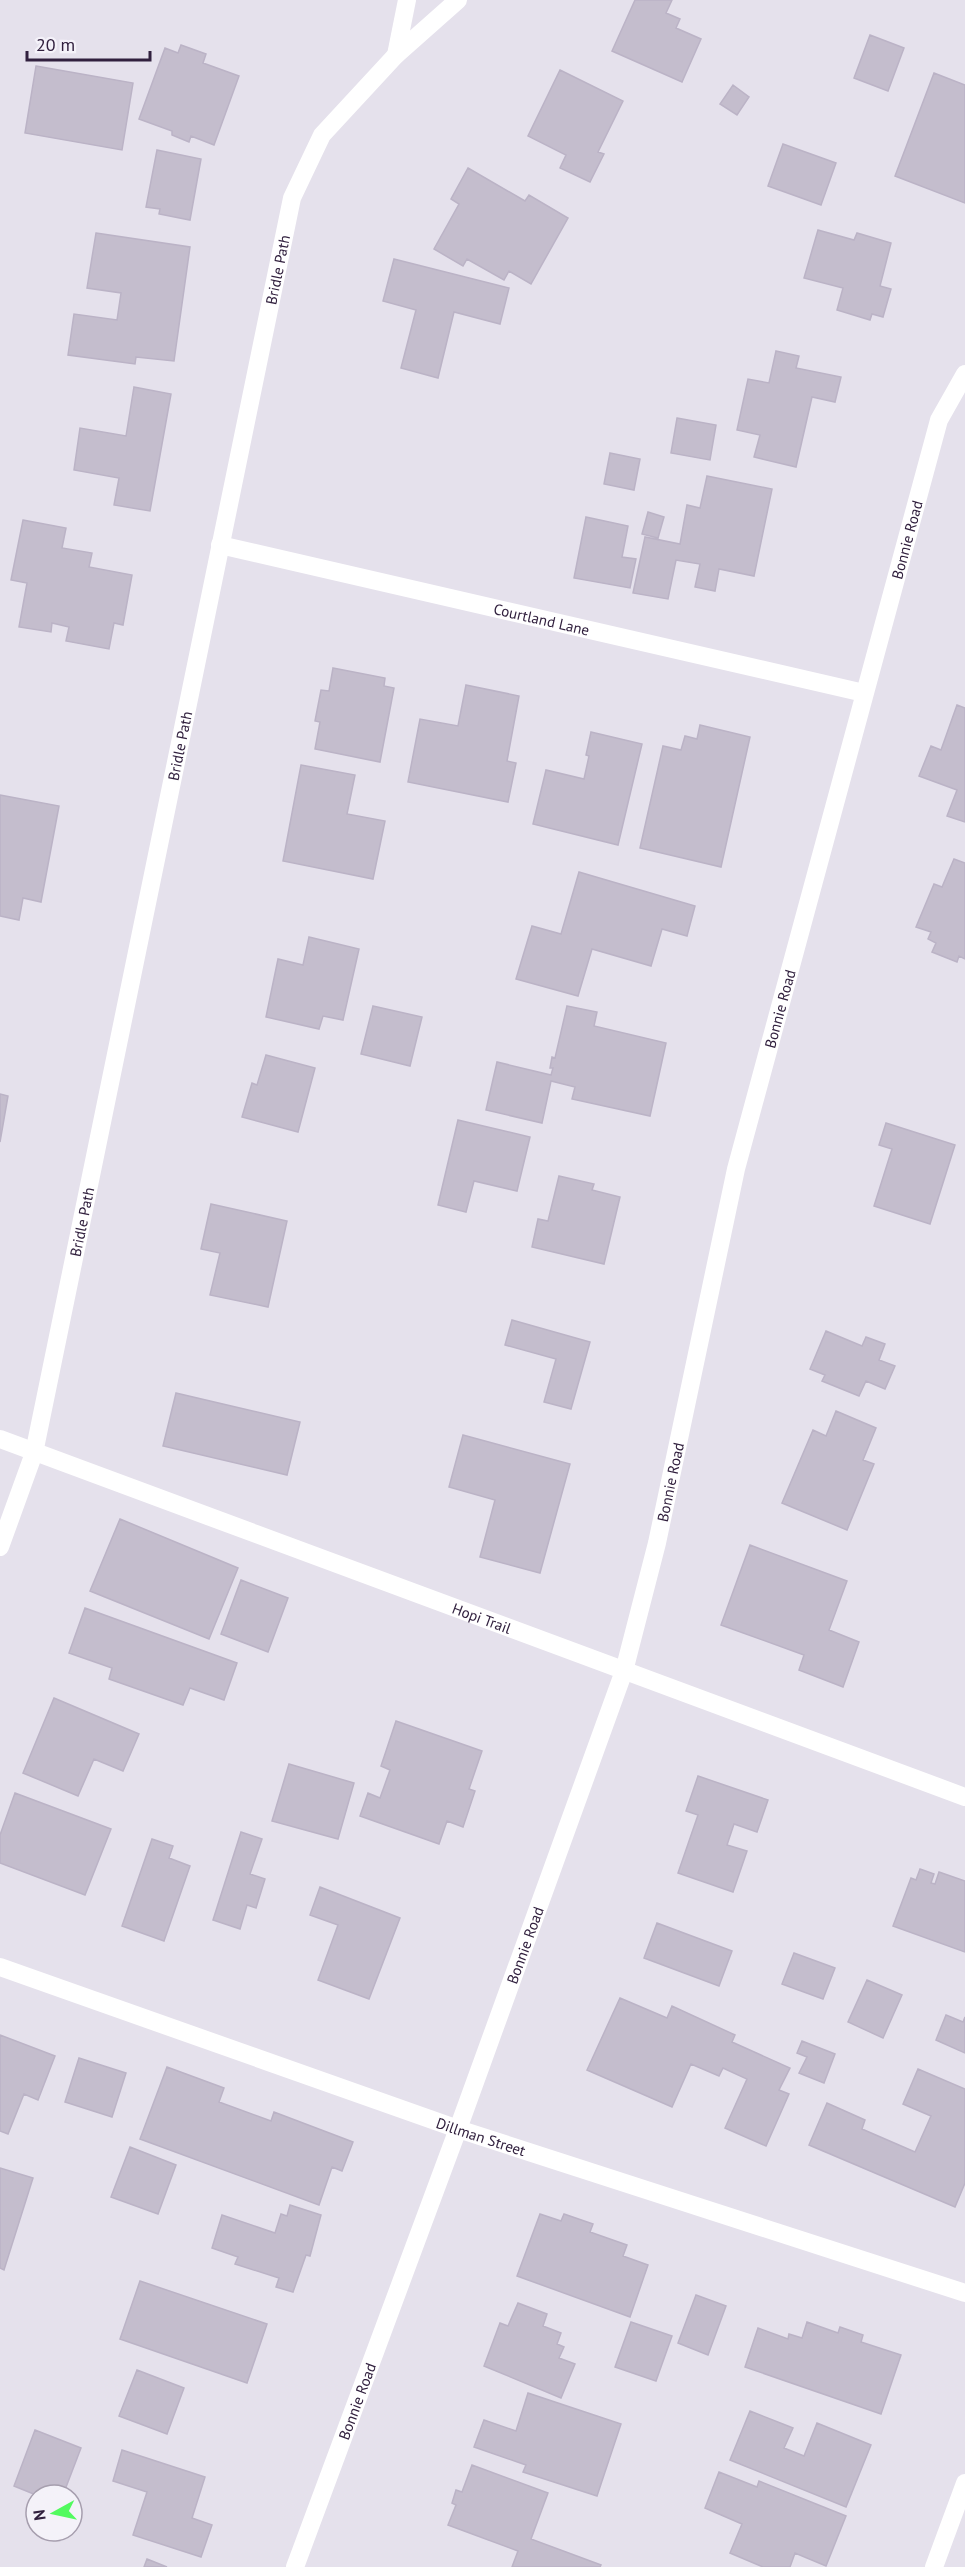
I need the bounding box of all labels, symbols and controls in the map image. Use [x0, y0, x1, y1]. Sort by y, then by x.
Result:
scale bar [27, 24, 150, 62]
text: 20 m [36, 33, 75, 56]
street label: Bridle Path [261, 233, 294, 306]
street label: Bonnie Road [887, 498, 926, 581]
street label: Courtland Lane [492, 599, 591, 639]
street label: Bridle Path [163, 709, 196, 782]
street label: Bonnie Road [760, 967, 799, 1050]
street label: Bridle Path [65, 1185, 98, 1258]
street label: Bonnie Road [652, 1441, 688, 1523]
street label: Hopi Trail [450, 1598, 515, 1638]
street label: Bonnie Road [502, 1904, 547, 1986]
street label: Dillman Street [434, 2113, 528, 2160]
street label: Bonnie Road [334, 2360, 380, 2442]
north arrow [24, 2483, 84, 2543]
text: N [29, 2508, 50, 2522]

